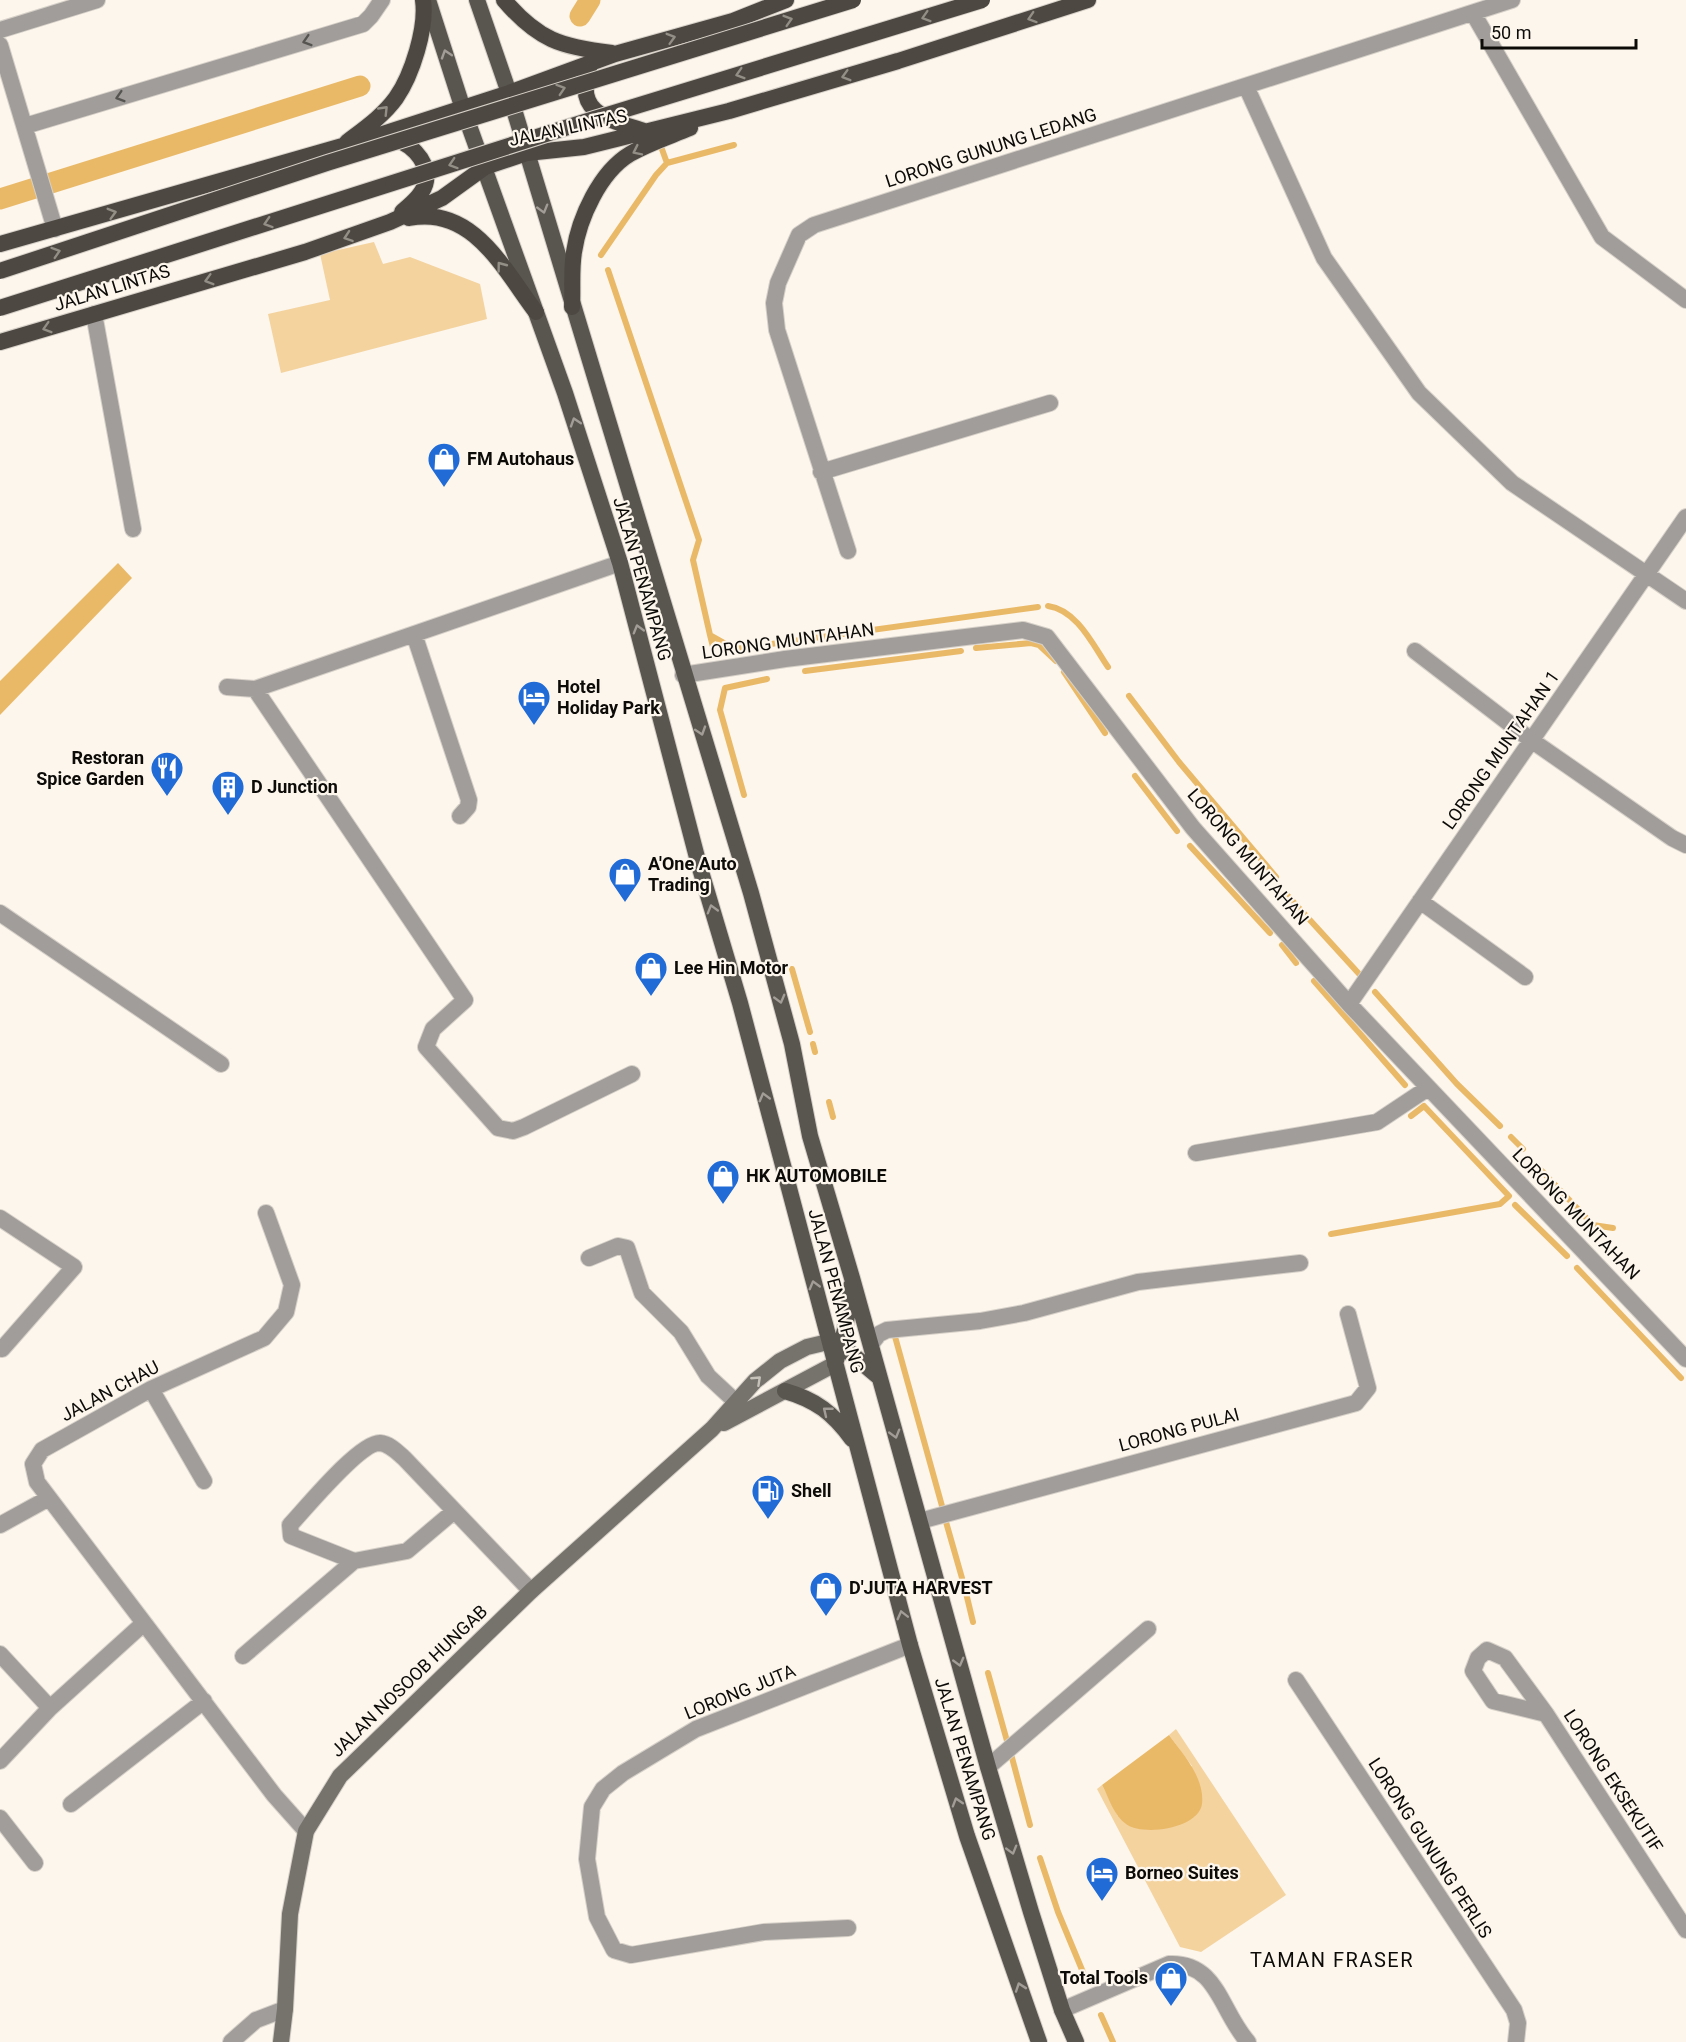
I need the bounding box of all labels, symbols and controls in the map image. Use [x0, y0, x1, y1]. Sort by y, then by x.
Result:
one-way arrow [921, 10, 932, 22]
one-way arrow [1027, 11, 1038, 23]
scale bar [1482, 12, 1636, 50]
one-way arrow [782, 15, 792, 27]
text: 50 m [1491, 22, 1531, 43]
one-way arrow [665, 33, 676, 45]
one-way arrow [302, 34, 312, 46]
one-way arrow [440, 49, 453, 60]
one-way arrow [735, 67, 746, 79]
one-way arrow [841, 69, 852, 81]
one-way arrow [555, 84, 566, 96]
one-way arrow [115, 90, 126, 102]
street label: LORONG GUNUNG LEDANG [883, 103, 1099, 192]
street label: JALAN LINTAS [507, 105, 629, 150]
one-way arrow [377, 107, 388, 117]
one-way arrow [633, 144, 644, 156]
one-way arrow [448, 156, 459, 169]
one-way arrow [536, 204, 549, 214]
one-way arrow [106, 208, 117, 220]
one-way arrow [263, 216, 274, 228]
one-way arrow [343, 230, 354, 242]
one-way arrow [50, 247, 61, 260]
street label: JALAN LINTAS [51, 260, 173, 315]
one-way arrow [497, 261, 508, 272]
one-way arrow [204, 273, 215, 285]
one-way arrow [42, 321, 53, 333]
one-way arrow [569, 417, 582, 428]
shop icon: FM Autohaus [426, 441, 462, 488]
place label: FM Autohaus [467, 448, 574, 469]
street label: JALAN PENAMPANG [609, 495, 676, 663]
street label: LORONG MUNTAHAN [700, 618, 875, 663]
one-way arrow [633, 624, 645, 635]
street label: LORONG MUNTAHAN 1 [1438, 666, 1563, 833]
place label: Hotel Holiday Park [557, 676, 660, 718]
hotel icon: Hotel Holiday Park [516, 679, 552, 726]
one-way arrow [694, 725, 706, 736]
place label: Restoran Spice Garden [36, 747, 144, 789]
restaurant icon: Restoran Spice Garden [149, 750, 185, 797]
building icon: D Junction [210, 769, 246, 816]
place label: D Junction [251, 776, 338, 797]
street label: LORONG MUNTAHAN [1183, 784, 1313, 929]
place label: A'One Auto Trading [648, 853, 737, 895]
shop icon: A'One Auto Trading [607, 856, 643, 903]
one-way arrow [707, 904, 719, 915]
shop icon: Lee Hin Motor [633, 950, 669, 997]
place label: Lee Hin Motor [674, 957, 789, 978]
one-way arrow [772, 994, 785, 1004]
one-way arrow [759, 1092, 772, 1102]
street label: LORONG MUNTAHAN [1508, 1144, 1644, 1283]
shop icon: HK AUTOMOBILE [705, 1158, 741, 1205]
place label: HK AUTOMOBILE [746, 1165, 887, 1186]
street label: JALAN PENAMPANG [804, 1206, 869, 1375]
one-way arrow [808, 1280, 821, 1290]
street label: JALAN CHAU [57, 1356, 163, 1425]
one-way arrow [749, 1377, 760, 1388]
street label: LORONG PULAI [1116, 1403, 1242, 1456]
one-way arrow [823, 1408, 834, 1419]
one-way arrow [888, 1428, 900, 1439]
fuel station icon: Shell [750, 1473, 786, 1520]
place label: Shell [791, 1480, 831, 1501]
shop icon: D'JUTA HARVEST [808, 1570, 844, 1617]
place label: D'JUTA HARVEST [849, 1577, 993, 1598]
street label: JALAN NOSOOB HUNGAB [326, 1600, 491, 1761]
one-way arrow [897, 1610, 910, 1620]
one-way arrow [952, 1656, 964, 1667]
street label: LORONG JUTA [681, 1660, 799, 1723]
street label: JALAN PENAMPANG [931, 1675, 1000, 1843]
street label: LORONG EKSEKUTIF [1560, 1706, 1667, 1856]
street label: LORONG GUNUNG PERLIS [1364, 1754, 1497, 1942]
one-way arrow [952, 1797, 964, 1808]
one-way arrow [1005, 1844, 1017, 1854]
hotel icon: Borneo Suites [1084, 1855, 1120, 1902]
place label: Borneo Suites [1125, 1862, 1239, 1883]
district label: TAMAN FRASER [1250, 1948, 1414, 1972]
shop icon: Total Tools [1153, 1960, 1189, 2007]
place label: Total Tools [1060, 1967, 1148, 1988]
one-way arrow [1015, 1982, 1028, 1993]

